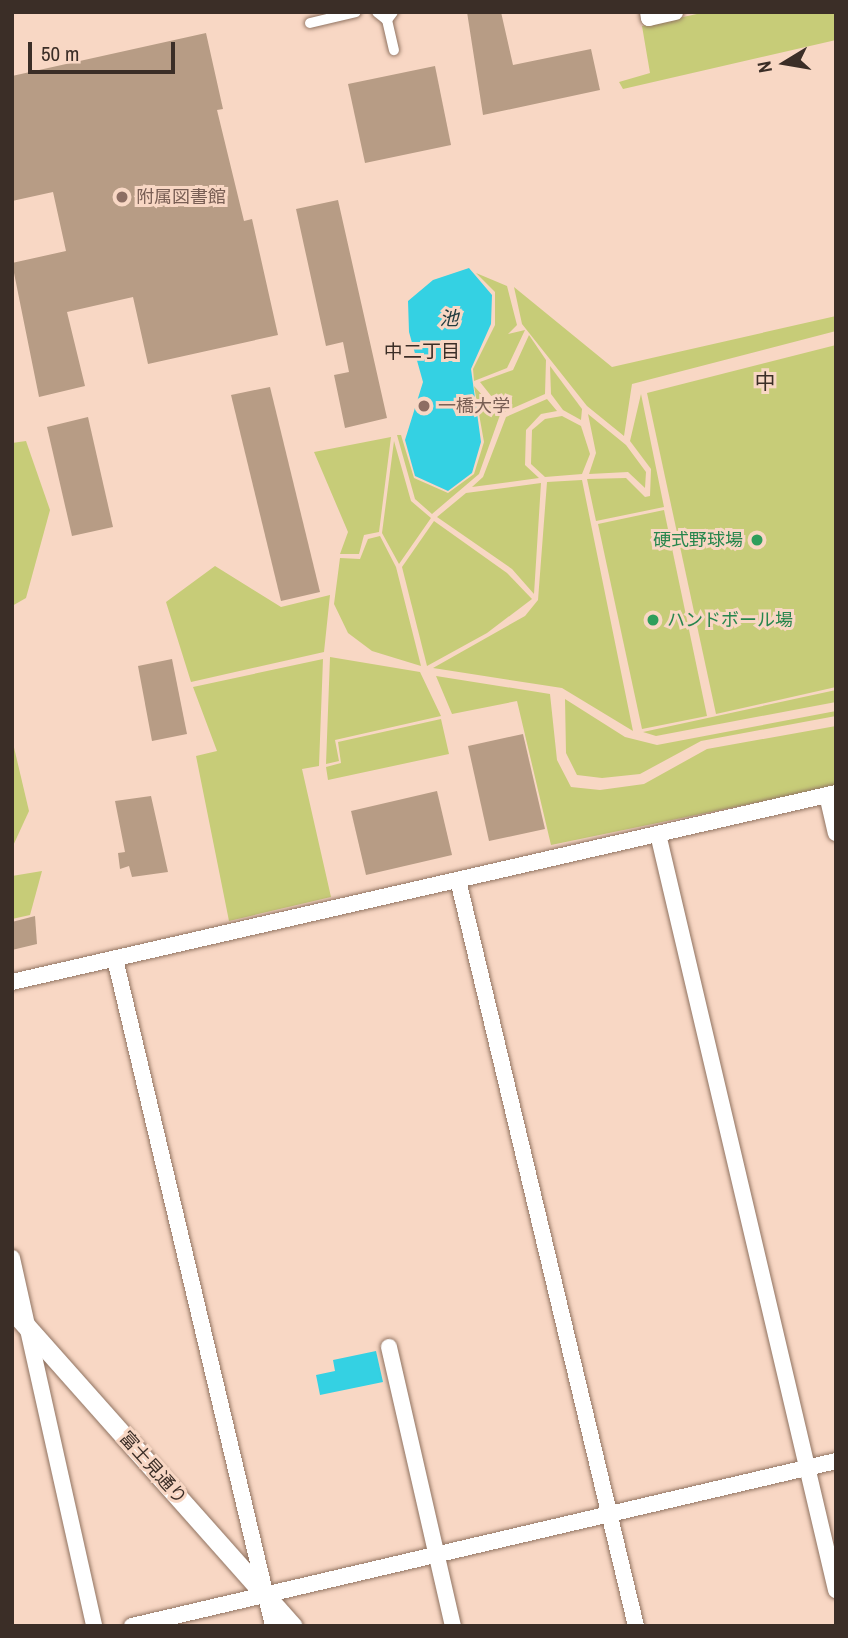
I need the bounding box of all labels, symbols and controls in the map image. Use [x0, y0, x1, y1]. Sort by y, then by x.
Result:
scale bar [32, 28, 178, 72]
north arrow [750, 28, 820, 98]
text: 50 m [41, 39, 79, 68]
text: N [751, 59, 778, 75]
place label: 附属図書館 [136, 186, 226, 208]
marker: 附属図書館 [114, 189, 130, 205]
water label: 池 [440, 308, 458, 330]
district label: 中二丁目 [384, 341, 460, 363]
district label: 中 [755, 369, 775, 395]
place label: 一橋大学 [438, 395, 510, 417]
marker: 一橋大学 [416, 398, 432, 414]
place label: 硬式野球場 [653, 529, 743, 551]
marker: 硬式野球場 [749, 532, 765, 548]
place label: ハンドボール場 [667, 609, 793, 631]
marker: ハンドボール場 [645, 612, 661, 628]
street label: 富士見通り [115, 1427, 191, 1509]

